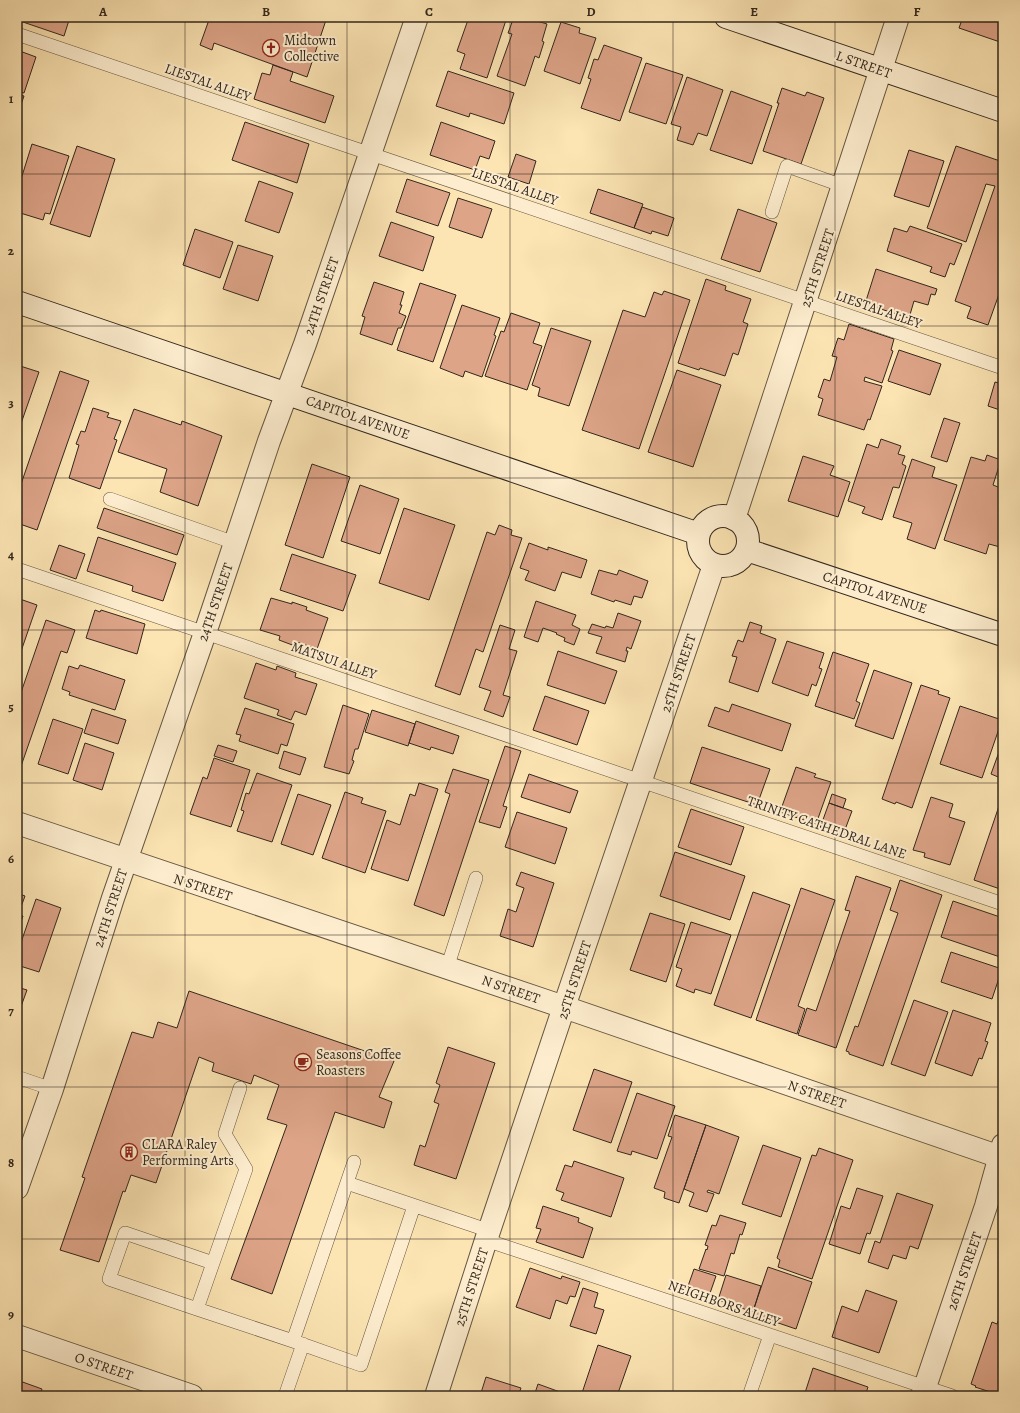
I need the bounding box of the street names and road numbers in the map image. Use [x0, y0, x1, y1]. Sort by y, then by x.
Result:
street label: L STREET [833, 46, 895, 83]
street label: LIESTAL ALLEY [162, 59, 254, 106]
street label: LIESTAL ALLEY [469, 163, 561, 210]
street label: 25TH STREET [796, 226, 839, 310]
street label: 24TH STREET [299, 254, 344, 338]
street label: LIESTAL ALLEY [833, 286, 925, 333]
street label: CAPITOL AVENUE [303, 391, 412, 444]
street label: 24TH STREET [193, 560, 238, 644]
street label: CAPITOL AVENUE [820, 567, 929, 618]
street label: 25TH STREET [656, 631, 701, 715]
street label: MATSUI ALLEY [289, 637, 380, 684]
street label: TRINITY CATHEDRAL LANE [745, 791, 909, 864]
street label: 24TH STREET [89, 866, 132, 950]
street label: N STREET [171, 869, 235, 906]
street label: 25TH STREET [553, 938, 596, 1022]
street label: N STREET [479, 971, 543, 1008]
street label: N STREET [785, 1076, 849, 1113]
street label: 26TH STREET [942, 1229, 987, 1313]
street label: 25TH STREET [450, 1245, 493, 1329]
street label: NEIGHBORS ALLEY [665, 1275, 783, 1332]
street label: O STREET [72, 1348, 136, 1385]

